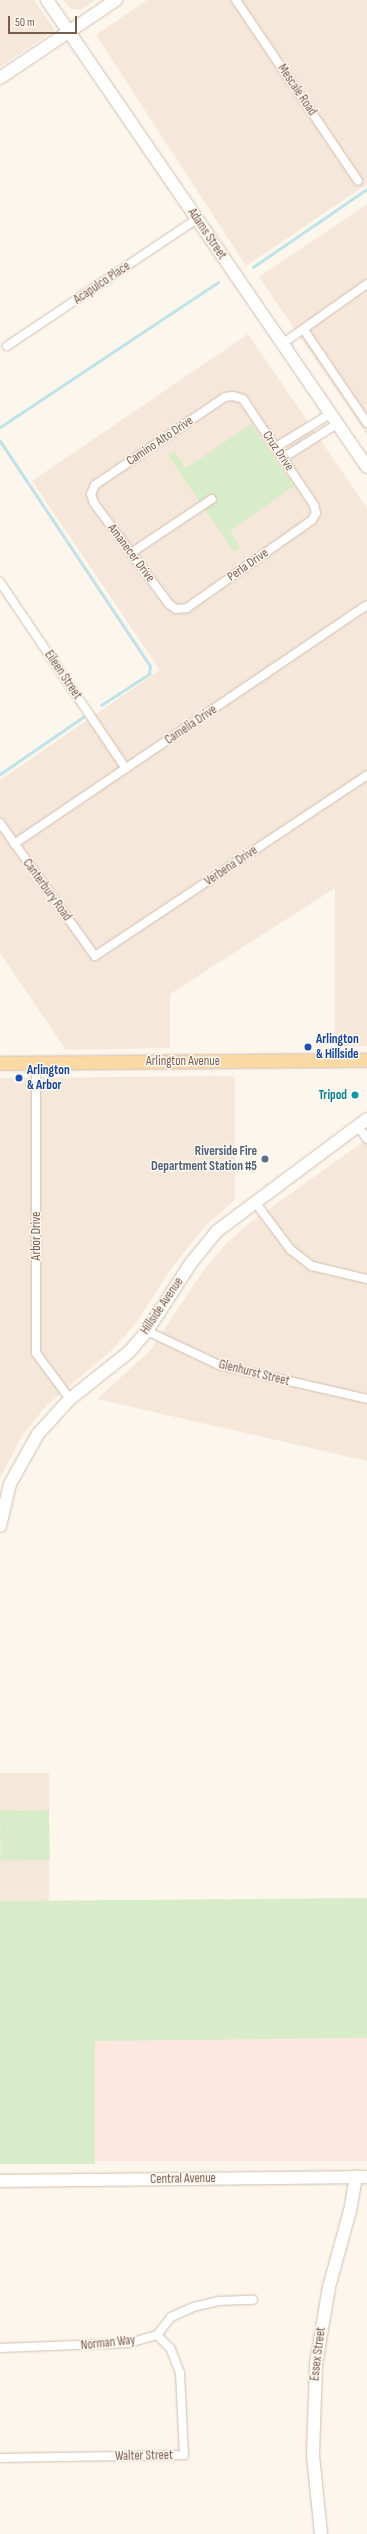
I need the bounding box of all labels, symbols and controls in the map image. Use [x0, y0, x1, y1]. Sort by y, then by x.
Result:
scale bar [10, 8, 79, 34]
text: 50 m [15, 15, 35, 30]
street label: Mescale Road [274, 61, 320, 119]
street label: Adams Street [184, 205, 230, 263]
street label: Acapulco Place [71, 258, 133, 308]
street label: Camino Alto Drive [124, 413, 196, 469]
street label: Cruz Drive [259, 428, 297, 474]
street label: Amanecer Drive [104, 521, 158, 585]
street label: Perla Drive [224, 545, 272, 585]
street label: Eileen Street [41, 648, 85, 702]
street label: Camelia Drive [162, 702, 220, 748]
street label: Verbena Drive [202, 843, 260, 889]
street label: Canterbury Road [19, 856, 75, 924]
place label: Arlington & Hillside [316, 1032, 359, 1063]
marker: Arlington & Hillside [303, 1042, 313, 1052]
street label: Arlington Avenue [146, 1053, 220, 1069]
place label: Arlington & Arbor [27, 1063, 70, 1094]
marker: Arlington & Arbor [14, 1073, 24, 1083]
place label: Tripod [318, 1087, 347, 1103]
marker: Tripod [350, 1090, 360, 1100]
place label: Riverside Fire Department Station #5 [151, 1144, 257, 1175]
marker: Riverside Fire Department Station #5 [260, 1154, 270, 1164]
street label: Arbor Drive [28, 1212, 44, 1260]
street label: Hillside Avenue [137, 1275, 187, 1337]
street label: Glenhurst Street [217, 1357, 291, 1389]
street label: Central Avenue [150, 2171, 216, 2187]
street label: Essex Street [307, 2326, 329, 2382]
street label: Norman Way [80, 2332, 136, 2354]
street label: Walter Street [115, 2448, 173, 2464]

